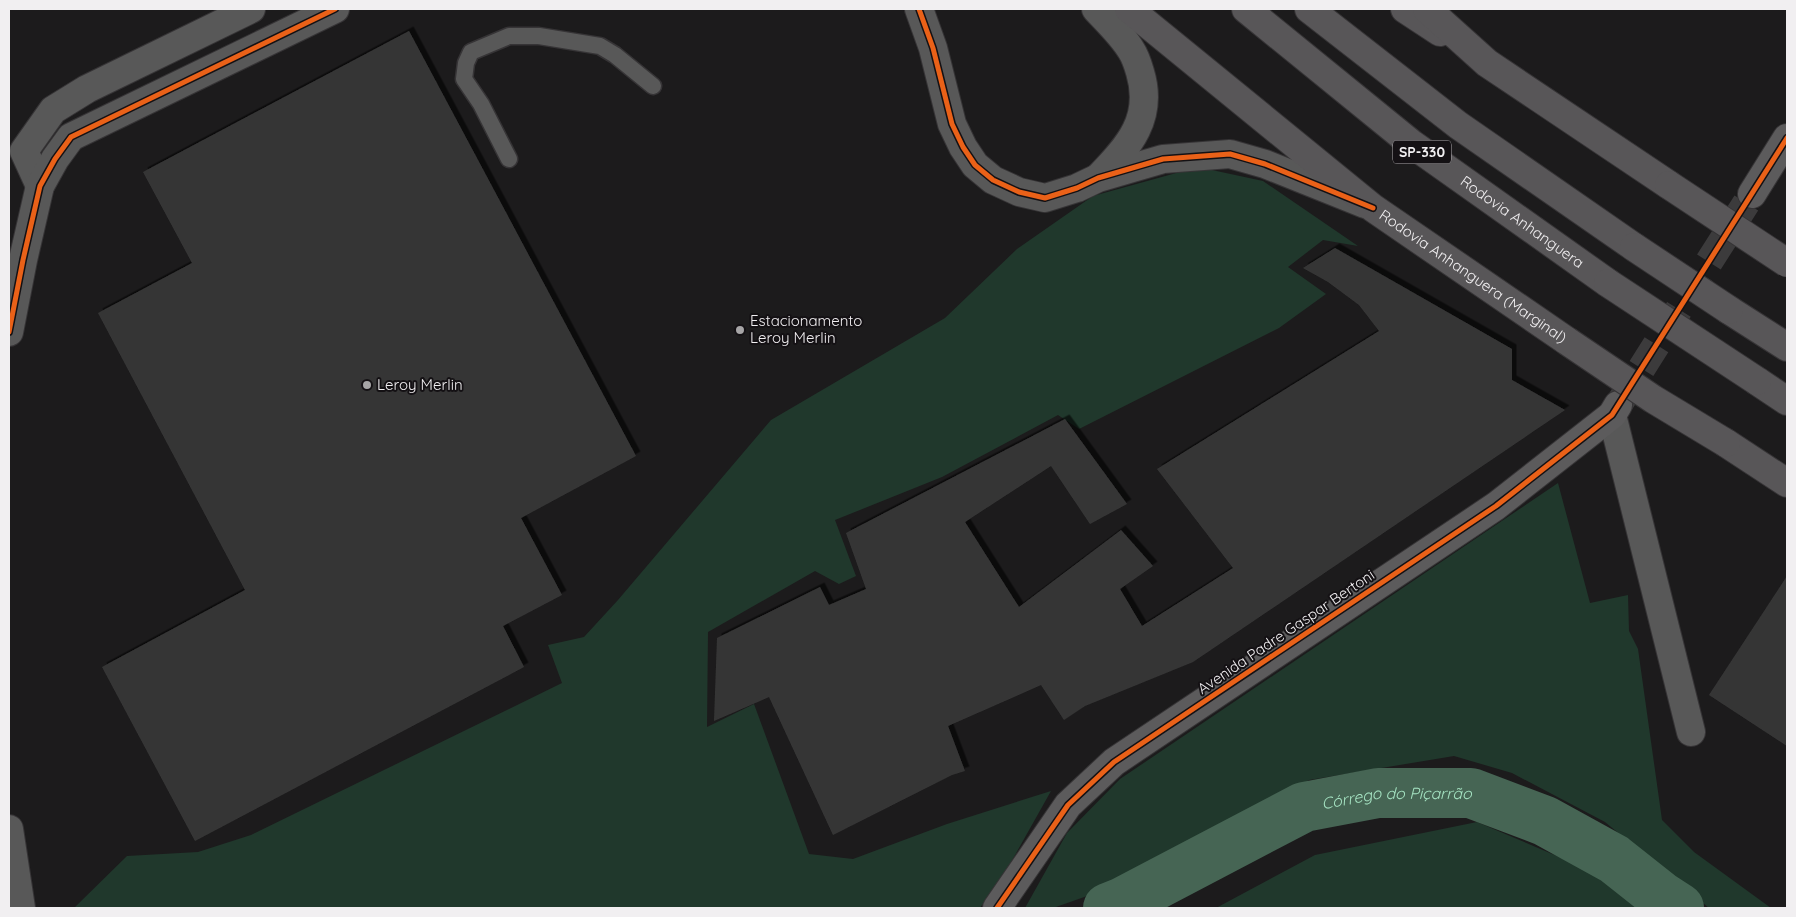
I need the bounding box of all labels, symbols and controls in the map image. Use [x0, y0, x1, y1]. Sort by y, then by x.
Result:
road number: SP-330 [1393, 140, 1451, 163]
street label: Rodovia Anhanguera [1457, 171, 1588, 272]
street label: Rodovia Anhanguera (Marginal) [1376, 205, 1571, 347]
place label: Estacionamento Leroy Merlin [750, 311, 862, 347]
marker: Estacionamento Leroy Merlin [734, 324, 746, 336]
place label: Leroy Merlin [377, 375, 463, 394]
marker: Leroy Merlin [361, 379, 373, 391]
street label: Avenida Padre Gaspar Bertoni [1194, 565, 1378, 698]
water label: Córrego do Piçarrão [1320, 782, 1473, 813]

